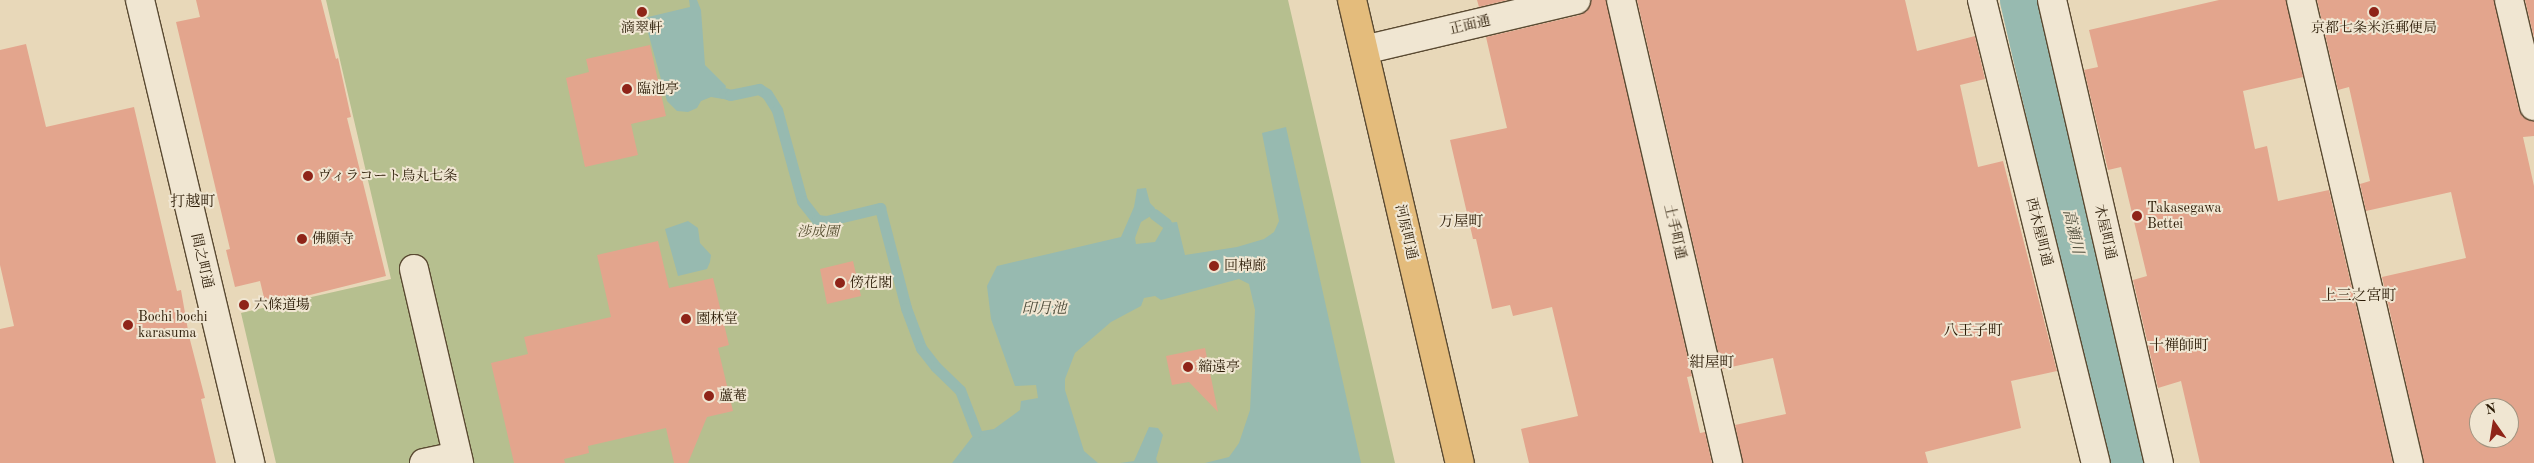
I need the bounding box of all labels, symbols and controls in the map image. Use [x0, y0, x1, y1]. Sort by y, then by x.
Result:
marker: 滴翠軒 [636, 6, 648, 18]
marker: 京都七条米浜郵便局 [2368, 6, 2380, 18]
street label: 正面通 [1448, 12, 1492, 38]
place label: 滴翠軒 [621, 20, 663, 36]
place label: 京都七条米浜郵便局 [2311, 20, 2437, 36]
place label: 臨池亭 [637, 81, 679, 97]
marker: 臨池亭 [621, 83, 633, 95]
place label: ヴィラコート烏丸七条 [318, 168, 458, 184]
marker: ヴィラコート烏丸七条 [302, 170, 314, 182]
district label: 打越町 [171, 194, 215, 212]
street label: 西木屋町通 [2022, 196, 2056, 268]
place label: Takasegawa Bettei [2147, 200, 2221, 232]
street label: 河原町通 [1392, 203, 1420, 261]
street label: 土手町通 [1661, 203, 1689, 261]
street label: 木屋町通 [2091, 203, 2119, 261]
water label: 高瀬川 [2058, 208, 2086, 256]
marker: Takasegawa Bettei [2131, 210, 2143, 222]
district label: 万屋町 [1439, 214, 1483, 232]
park label: 渉成園 [797, 224, 839, 240]
place label: 佛願寺 [312, 231, 354, 247]
street label: 間之町通 [188, 232, 216, 290]
marker: 佛願寺 [296, 233, 308, 245]
place label: 回棹廊 [1224, 258, 1266, 274]
marker: 回棹廊 [1208, 260, 1220, 272]
place label: 傍花閣 [850, 275, 892, 291]
marker: 傍花閣 [834, 277, 846, 289]
district label: 上三之宮町 [2322, 288, 2396, 306]
place label: 六條道場 [254, 297, 310, 313]
marker: 六條道場 [238, 299, 250, 311]
water label: 印月池 [1022, 301, 1066, 319]
place label: Bochi bochi karasuma [138, 309, 208, 342]
place label: 園林堂 [696, 311, 738, 327]
marker: 園林堂 [680, 313, 692, 325]
marker: Bochi bochi karasuma [122, 319, 134, 331]
district label: 八王子町 [1943, 323, 2003, 341]
district label: 十禅師町 [2149, 338, 2209, 356]
district label: 紺屋町 [1690, 355, 1734, 373]
place label: 縮遠亭 [1198, 359, 1240, 375]
marker: 縮遠亭 [1182, 361, 1194, 373]
place label: 蘆菴 [719, 388, 747, 404]
marker: 蘆菴 [703, 390, 715, 402]
north arrow [2469, 398, 2519, 448]
text: N [2484, 401, 2498, 417]

